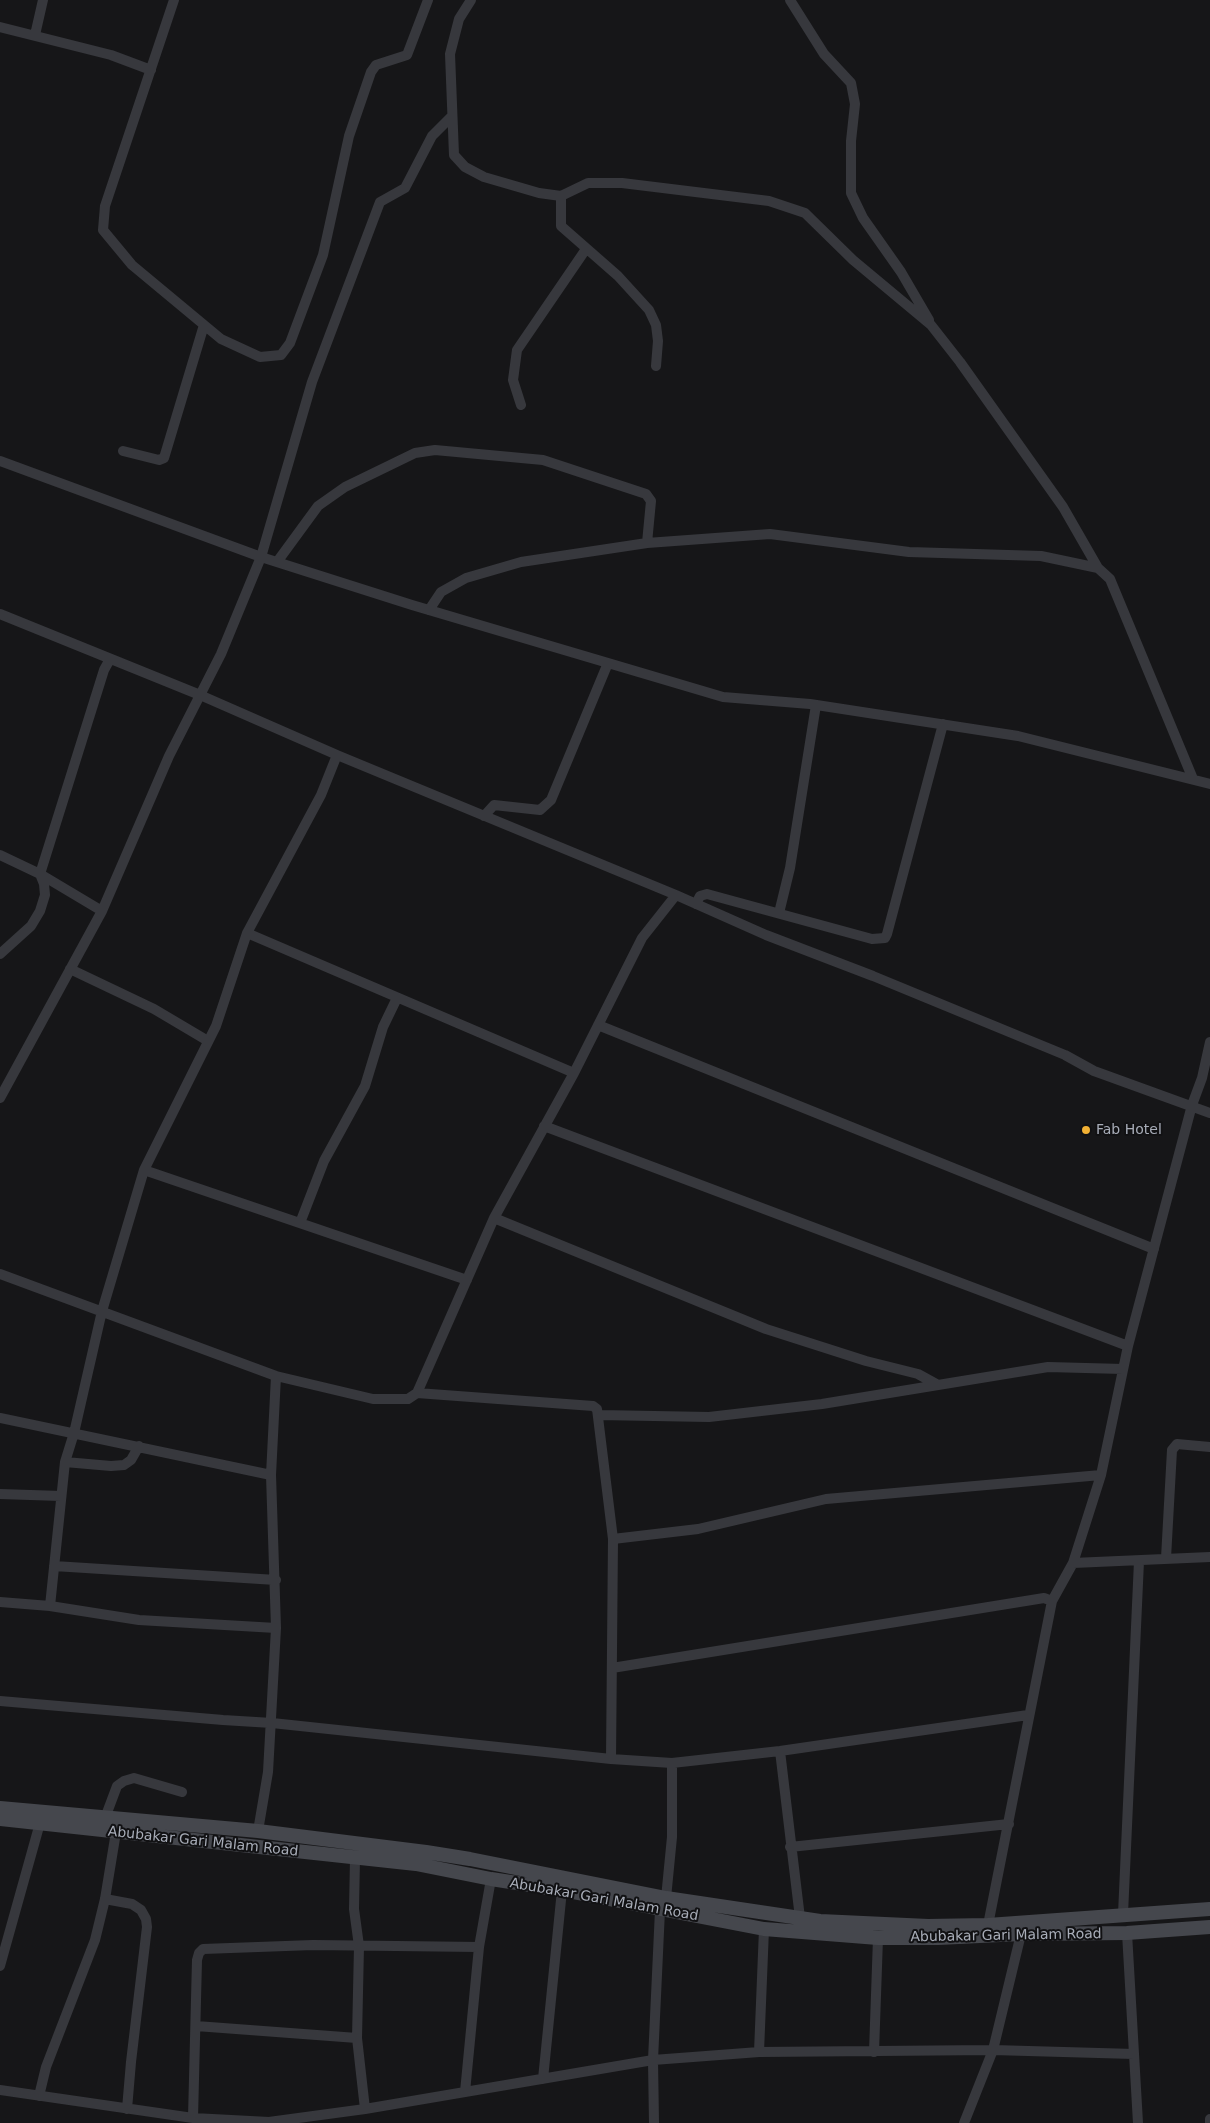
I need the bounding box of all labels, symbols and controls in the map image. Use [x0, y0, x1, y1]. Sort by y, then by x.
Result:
place label: Fab Hotel [1096, 1122, 1162, 1138]
marker: Fab Hotel [1080, 1124, 1092, 1136]
street label: Abubakar Gari Malam Road [107, 1824, 299, 1860]
street label: Abubakar Gari Malam Road [508, 1875, 700, 1925]
street label: Abubakar Gari Malam Road [910, 1926, 1102, 1946]

